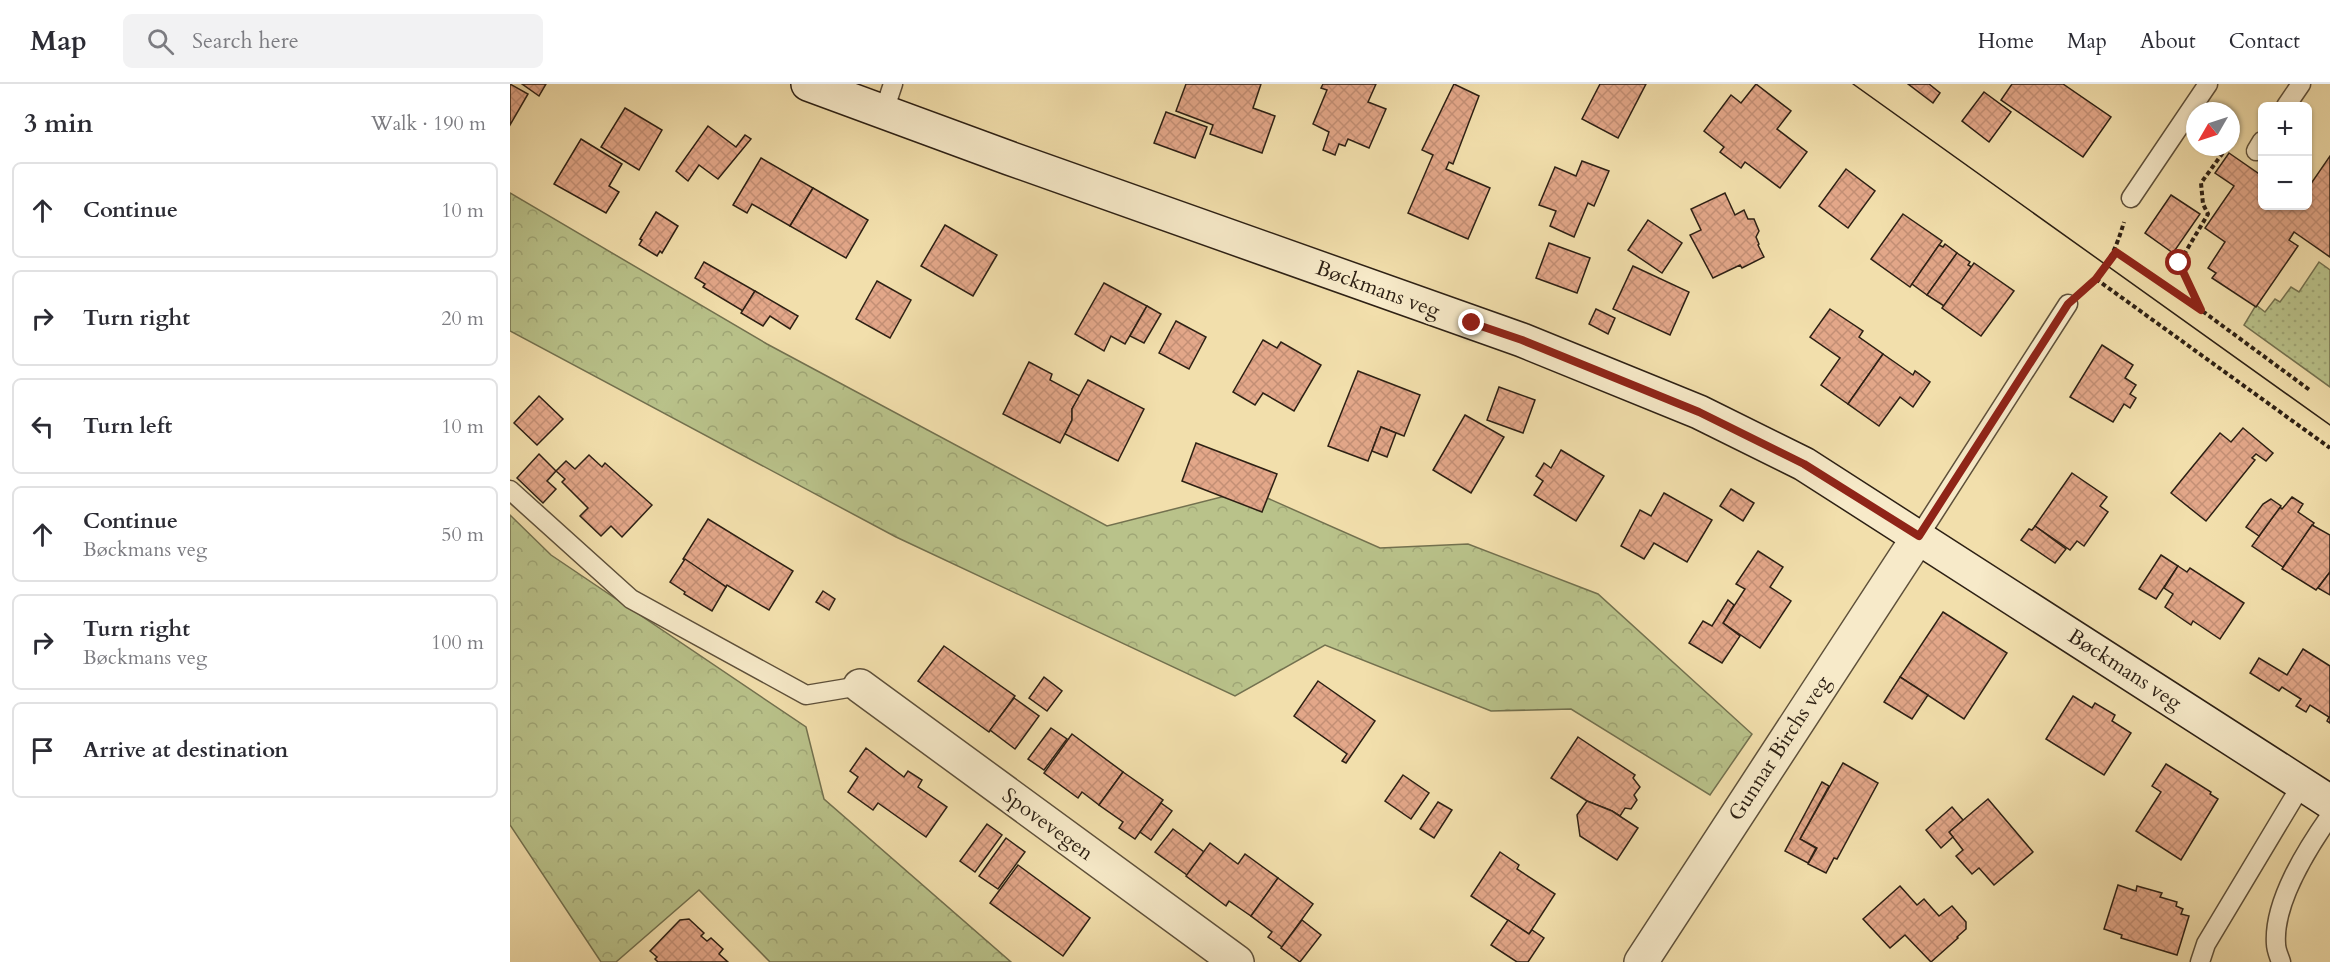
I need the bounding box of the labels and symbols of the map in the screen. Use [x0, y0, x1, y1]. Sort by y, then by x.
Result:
north arrow [2186, 102, 2240, 156]
route start [2165, 249, 2191, 275]
street label: Bøckmans veg [1312, 254, 1444, 325]
route end [1458, 309, 1484, 335]
street label: Bøckmans veg [2062, 622, 2187, 717]
street label: Gunnar Birchs veg [1722, 670, 1837, 827]
street label: Spovevegen [996, 781, 1099, 868]

